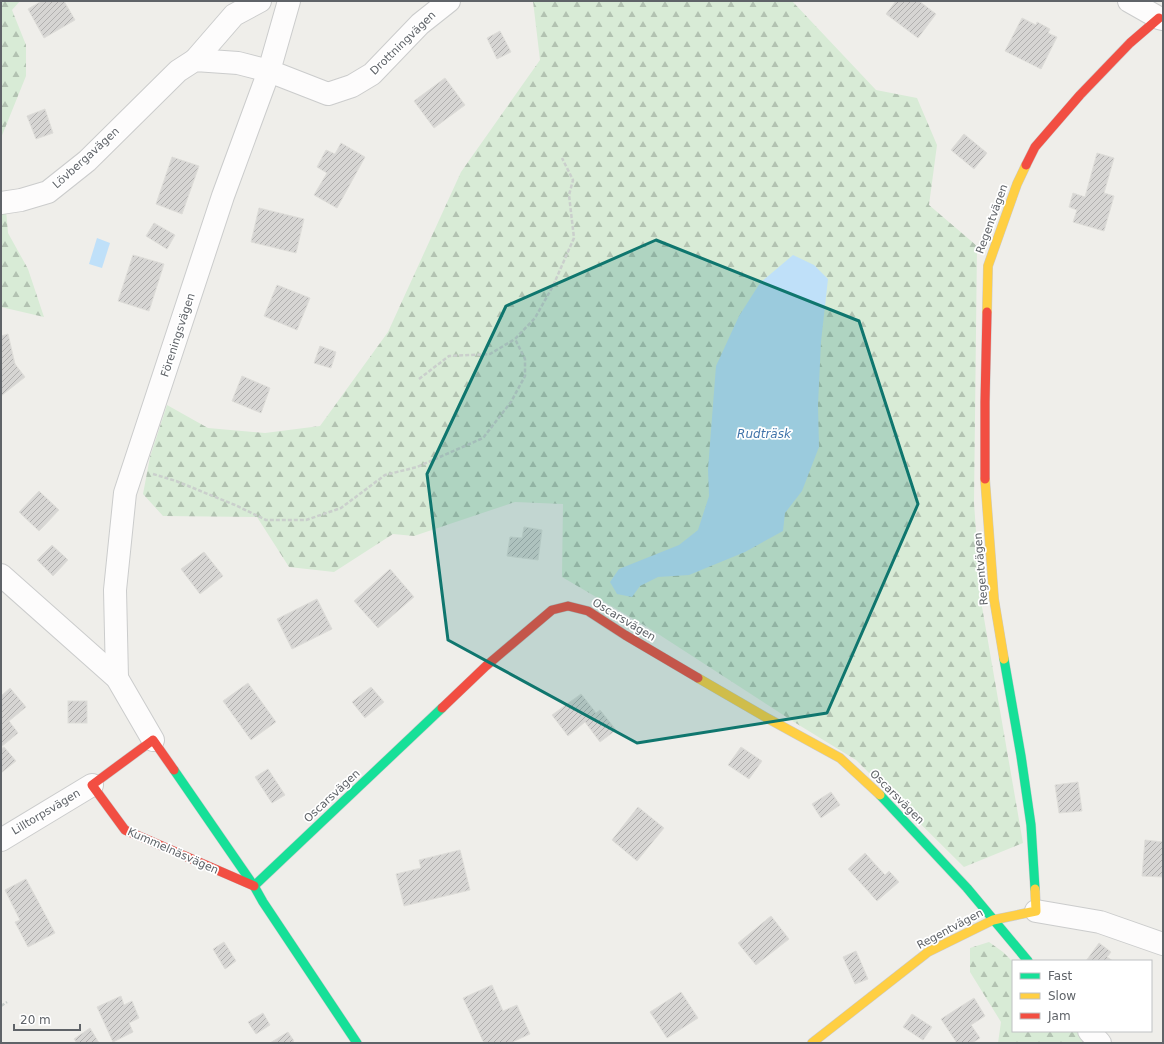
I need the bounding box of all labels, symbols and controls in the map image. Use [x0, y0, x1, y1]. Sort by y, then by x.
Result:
street label: Drottningvägen [368, 8, 438, 78]
street label: Lövbergavägen [50, 125, 122, 191]
street label: Regentvägen [973, 182, 1011, 255]
street label: Föreningsvägen [158, 291, 198, 379]
water label: Rudträsk [737, 427, 792, 441]
street label: Regentvägen [971, 532, 991, 606]
street label: Oscarsvägen [590, 596, 658, 644]
street label: Oscarsvägen [301, 767, 363, 825]
street label: Oscarsvägen [867, 767, 927, 827]
street label: Lilltorpsvägen [9, 786, 83, 838]
street label: Kummelnäsvägen [125, 825, 221, 877]
street label: Regentvägen [915, 906, 985, 952]
legend [1012, 960, 1152, 1032]
text: Fast [1048, 969, 1072, 983]
text: Slow [1048, 989, 1076, 1003]
scale bar [14, 1006, 80, 1032]
text: Jam [1047, 1009, 1071, 1023]
text: 20 m [20, 1013, 51, 1027]

